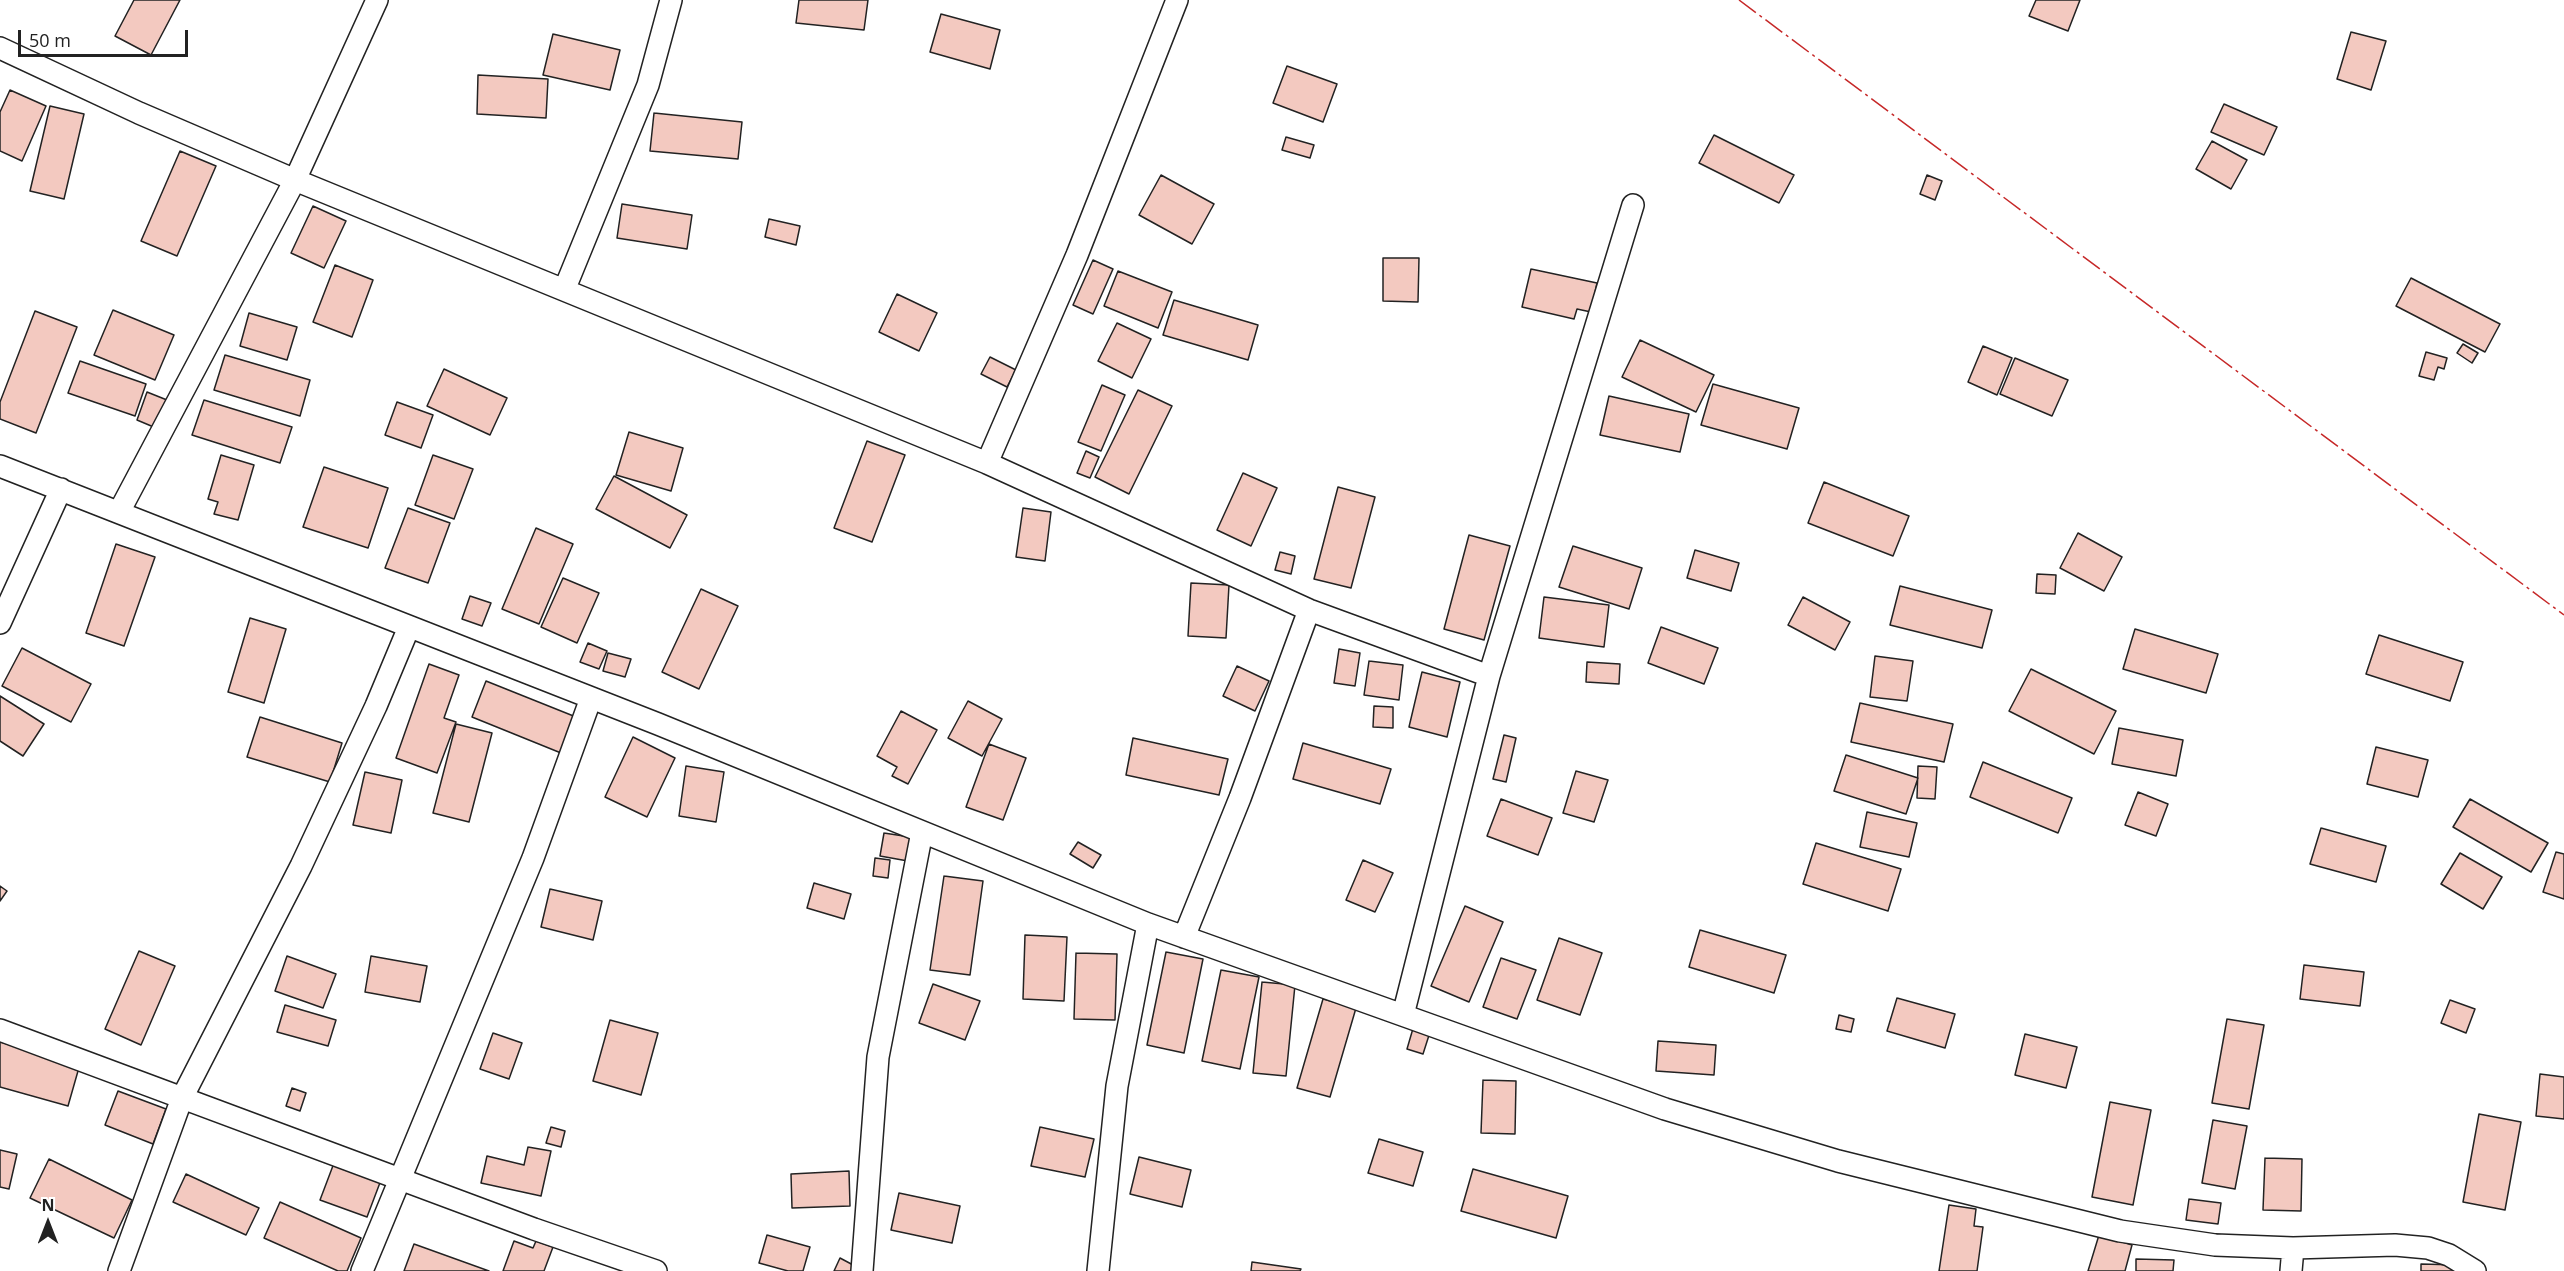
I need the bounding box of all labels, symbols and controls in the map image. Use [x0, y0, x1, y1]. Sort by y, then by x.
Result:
scale bar [21, 18, 190, 56]
text: 50 m [29, 28, 71, 52]
north arrow [18, 1193, 78, 1253]
text: N [41, 1194, 55, 1216]

